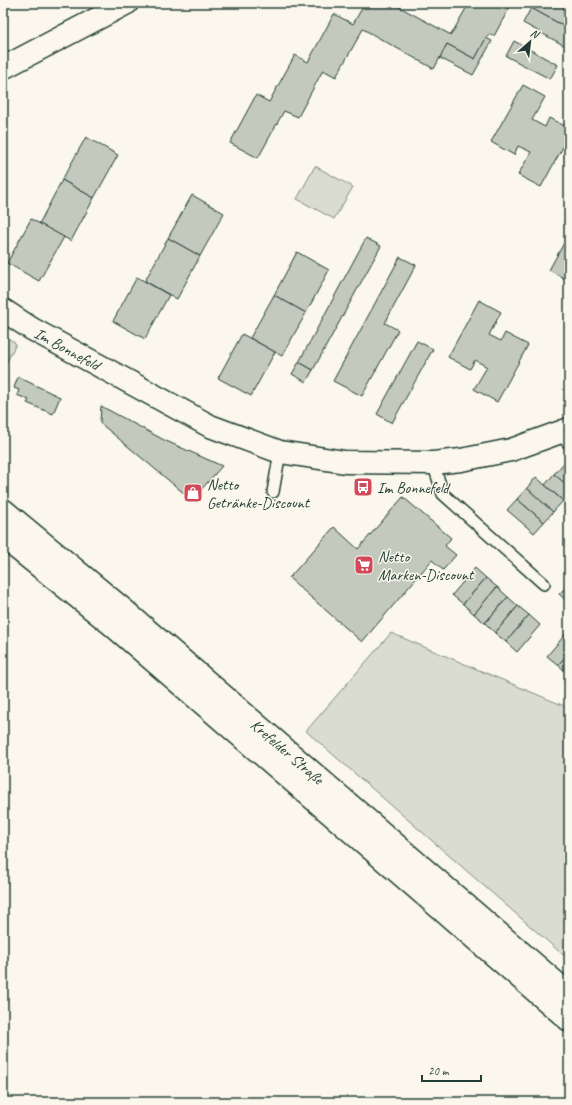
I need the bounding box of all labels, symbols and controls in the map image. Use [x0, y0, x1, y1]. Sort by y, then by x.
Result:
north arrow [510, 22, 550, 62]
text: N [528, 25, 543, 42]
street label: Im Bonnefeld [31, 323, 106, 376]
place label: Netto Getränke-Discount [207, 475, 311, 513]
bus stop icon: Im Bonnefeld [352, 476, 374, 498]
place label: Im Bonnefeld [377, 478, 451, 498]
shop icon: Netto Getränke-Discount [182, 482, 204, 504]
place label: Netto Marken-Discount [378, 547, 475, 585]
supermarket icon: Netto Marken-Discount [353, 554, 375, 576]
street label: Krefelder Straße [246, 715, 329, 790]
scale bar [422, 1057, 481, 1083]
text: 20 m [428, 1063, 450, 1079]

